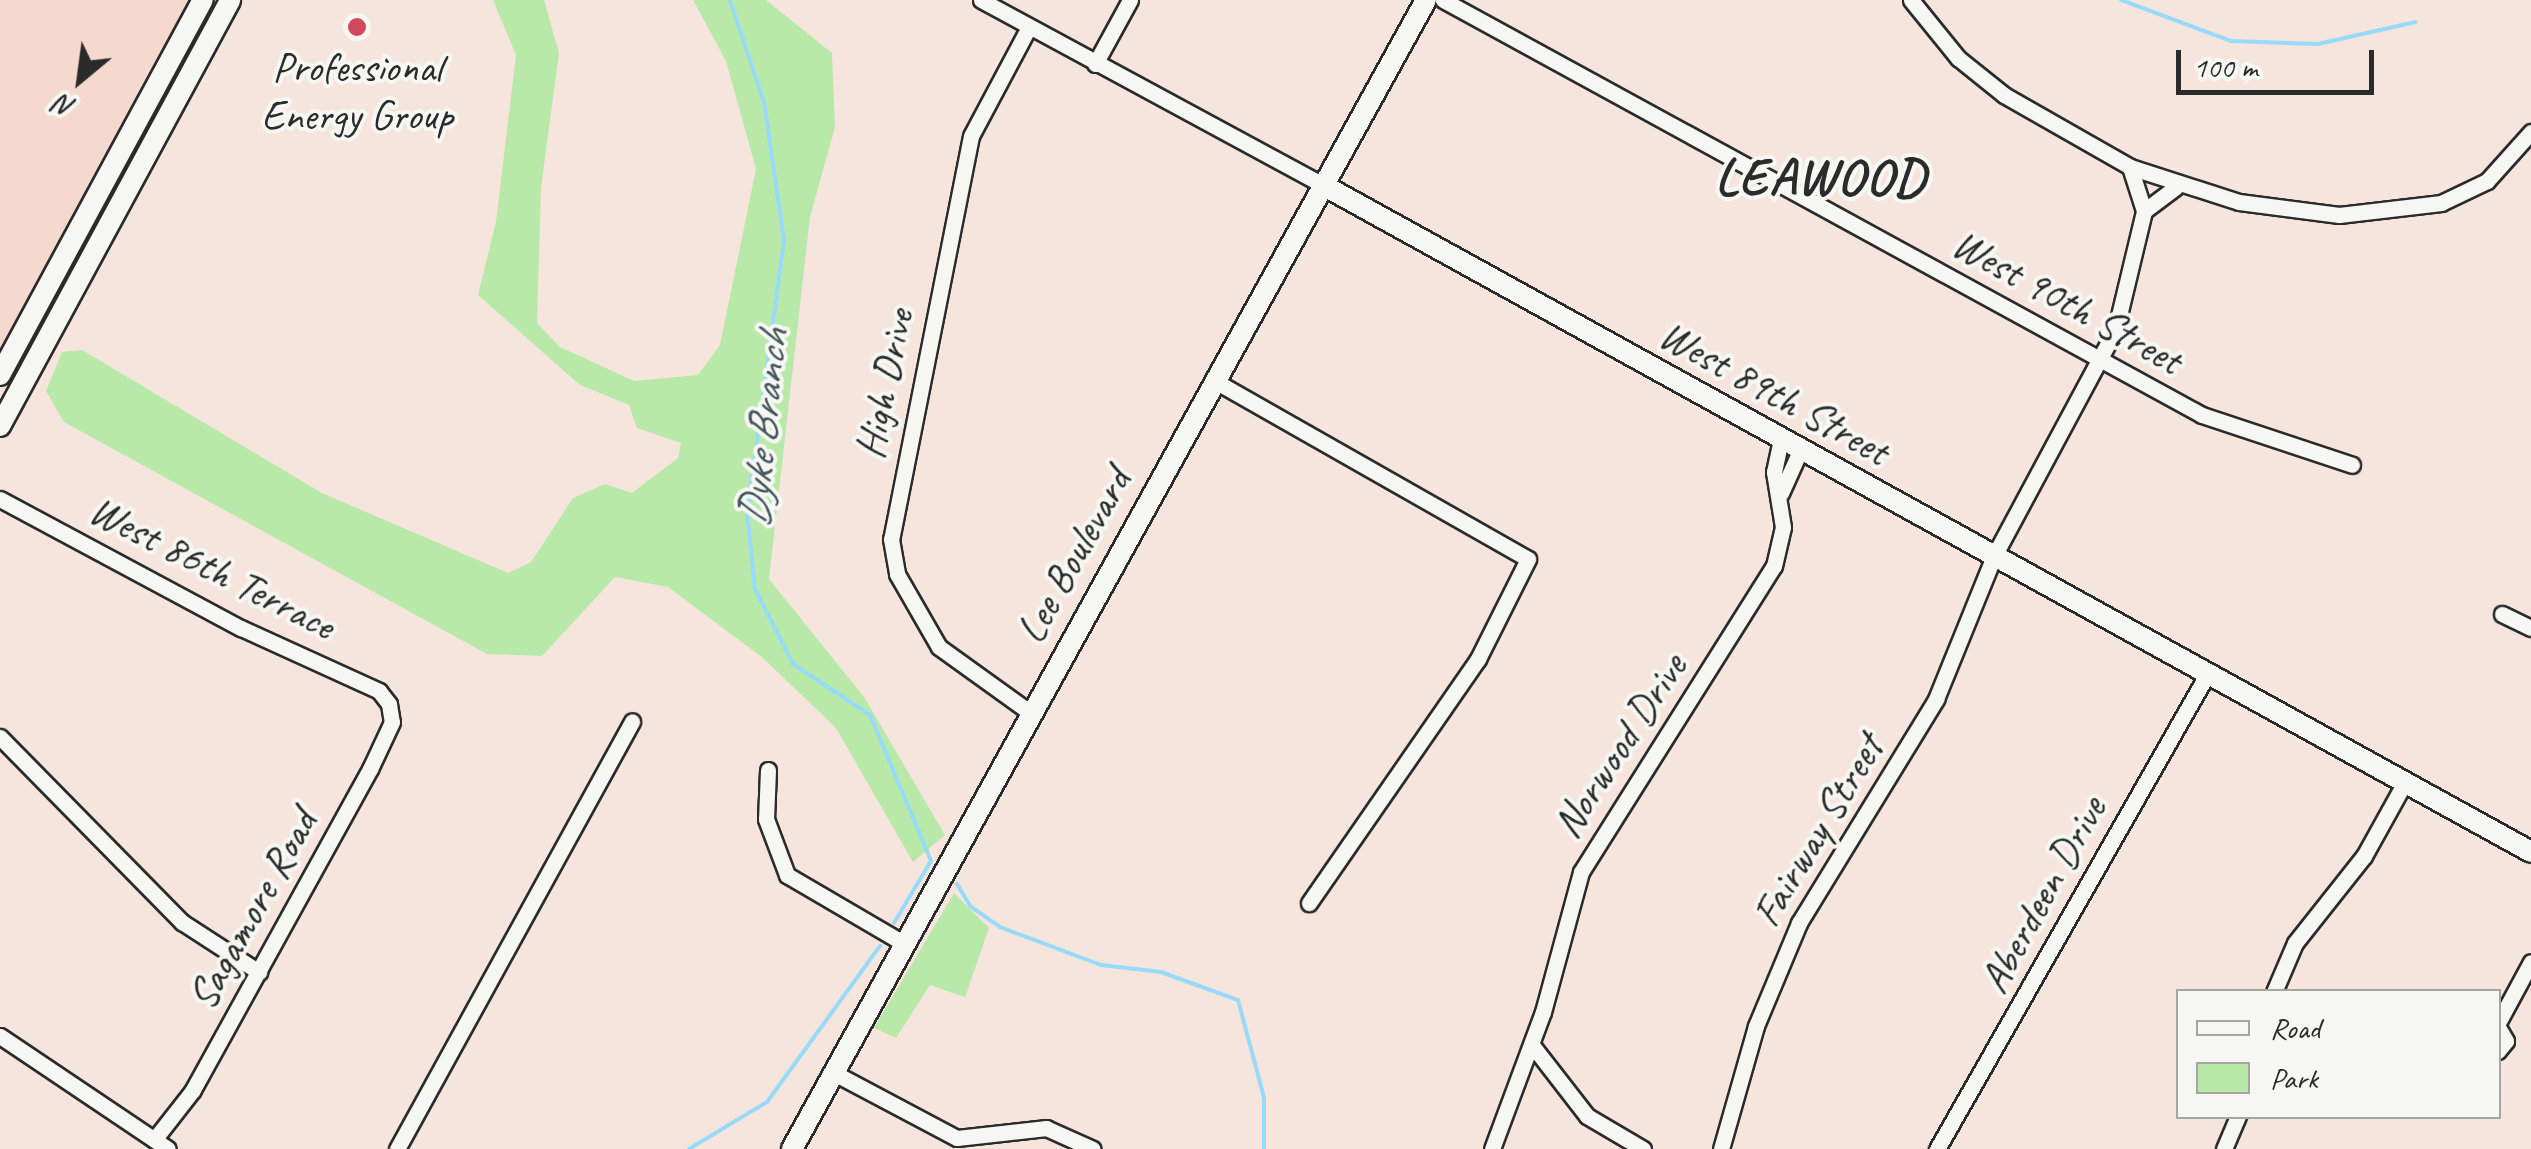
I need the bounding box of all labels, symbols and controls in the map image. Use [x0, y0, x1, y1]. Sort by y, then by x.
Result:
marker: Professional Energy Group [346, 16, 368, 38]
north arrow [30, 30, 130, 130]
scale bar [2181, 30, 2378, 92]
place label: Professional Energy Group [261, 43, 453, 142]
text: 100 m [2193, 48, 2258, 86]
text: N [49, 87, 81, 126]
district label: LEAWOOD [1714, 147, 1928, 209]
street label: West 90th Street [1943, 218, 2191, 386]
street label: High Drive [845, 305, 925, 463]
street label: West 89th Street [1650, 309, 1898, 477]
water label: Dyke Branch [726, 325, 800, 531]
street label: Lee Boulevard [1005, 460, 1143, 652]
street label: West 86th Terrace [81, 484, 343, 652]
street label: Norwood Drive [1542, 645, 1698, 847]
street label: Fairway Street [1741, 726, 1895, 936]
street label: Aberdeen Drive [1968, 788, 2118, 1002]
street label: Sagamore Road [178, 802, 328, 1018]
legend [2176, 989, 2501, 1119]
text: Road [2270, 1009, 2320, 1047]
text: Park [2270, 1059, 2318, 1097]

